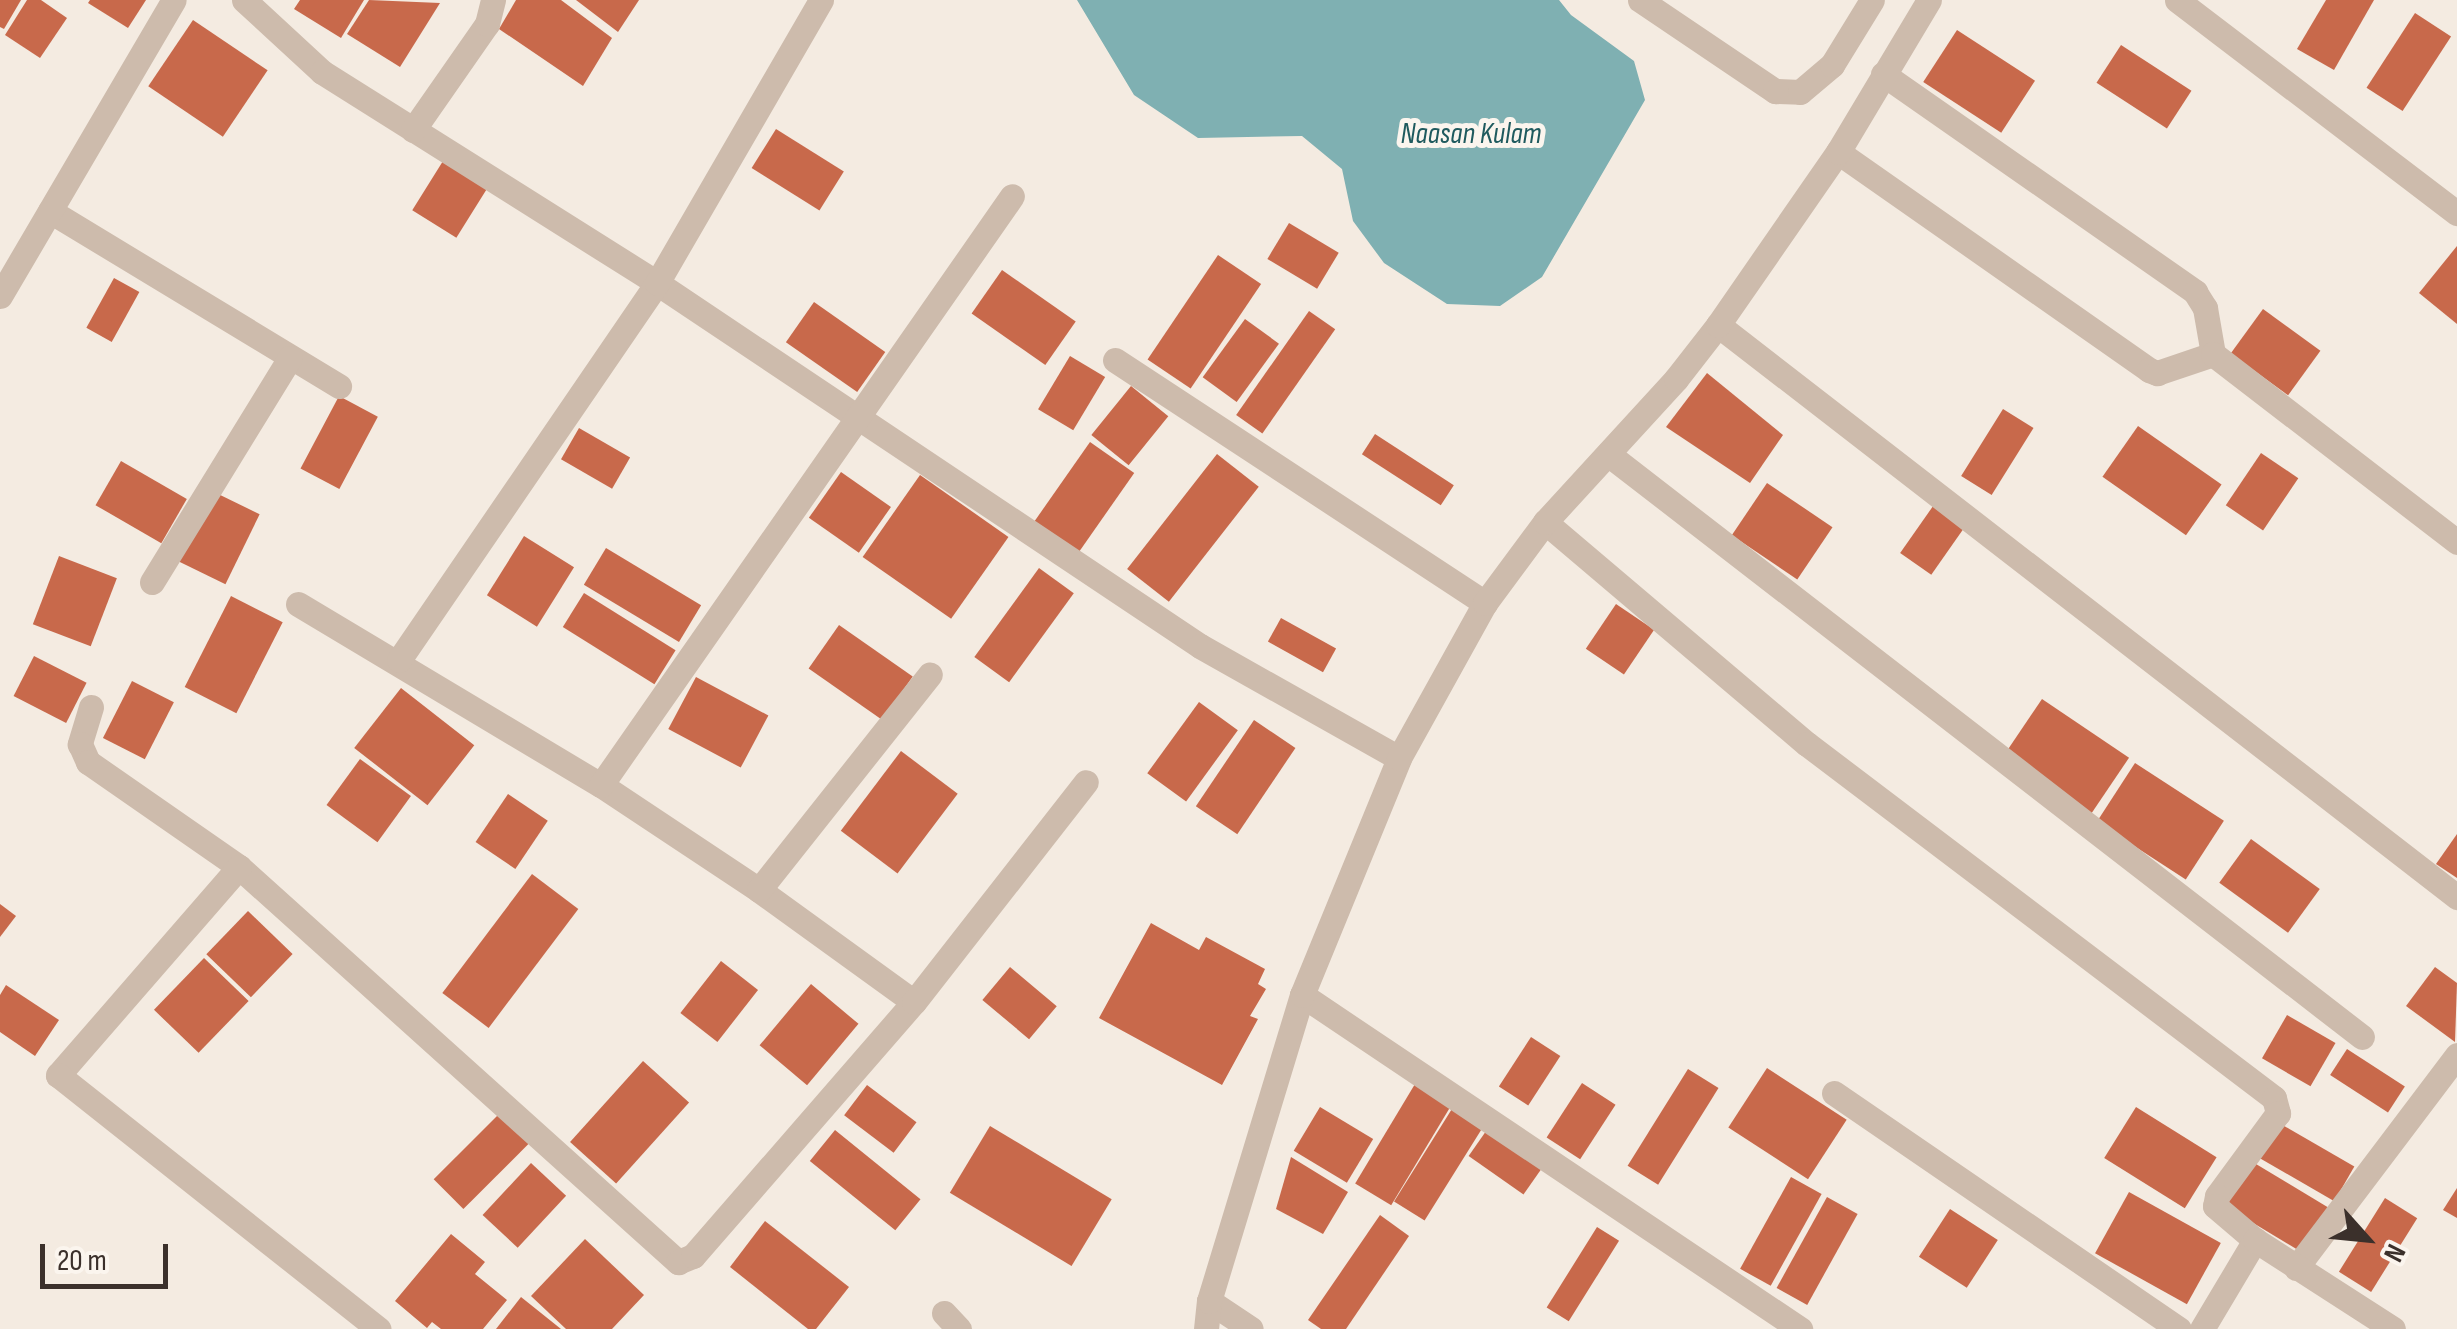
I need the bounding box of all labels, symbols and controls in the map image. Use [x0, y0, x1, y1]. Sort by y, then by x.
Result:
water label: Naasan Kulam [1401, 116, 1541, 152]
north arrow [2317, 1189, 2417, 1289]
scale bar [45, 1224, 172, 1286]
text: N [2376, 1239, 2412, 1267]
text: 20 m [57, 1243, 107, 1279]

